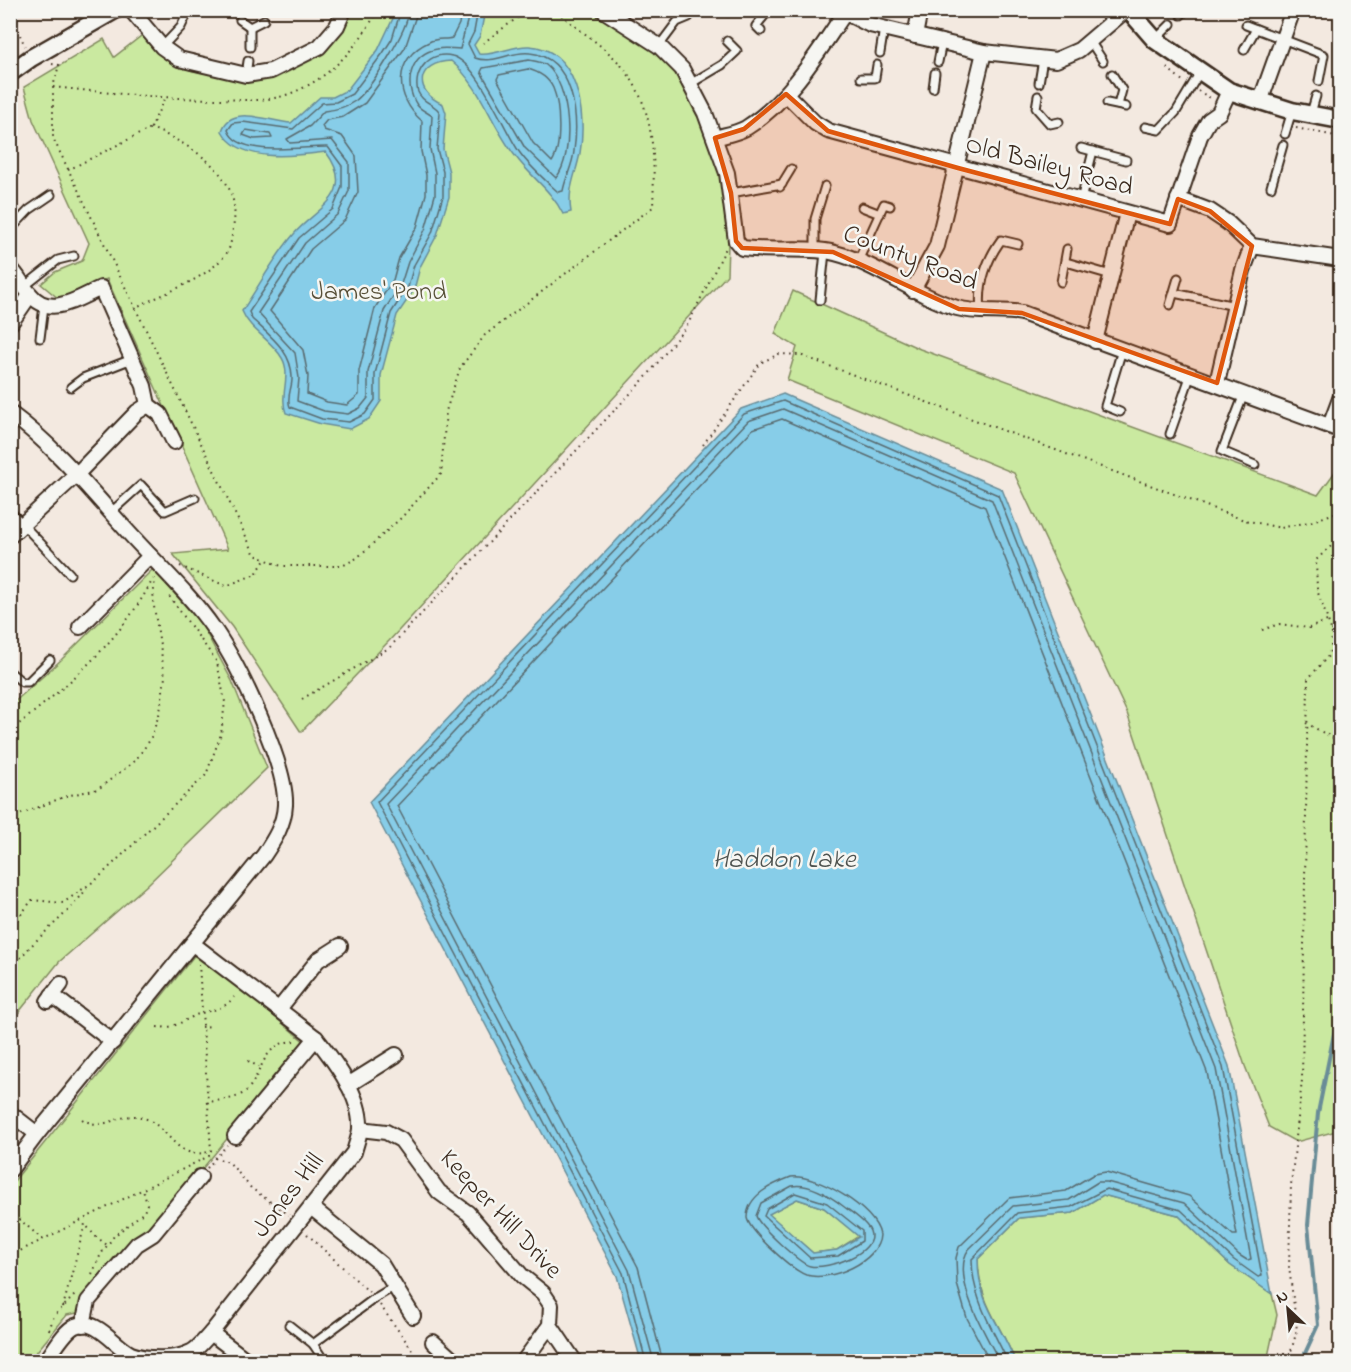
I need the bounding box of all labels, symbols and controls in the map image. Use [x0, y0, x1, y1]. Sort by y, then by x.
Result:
street label: Old Bailey Road [961, 126, 1138, 208]
street label: County Road [837, 216, 983, 302]
park label: James' Pond [311, 274, 447, 312]
water label: Haddon Lake [712, 841, 858, 880]
street label: Keeper Hill Drive [430, 1141, 571, 1289]
street label: Jones Hill [244, 1145, 334, 1247]
north arrow [1258, 1279, 1318, 1339]
text: N [1272, 1284, 1293, 1310]

